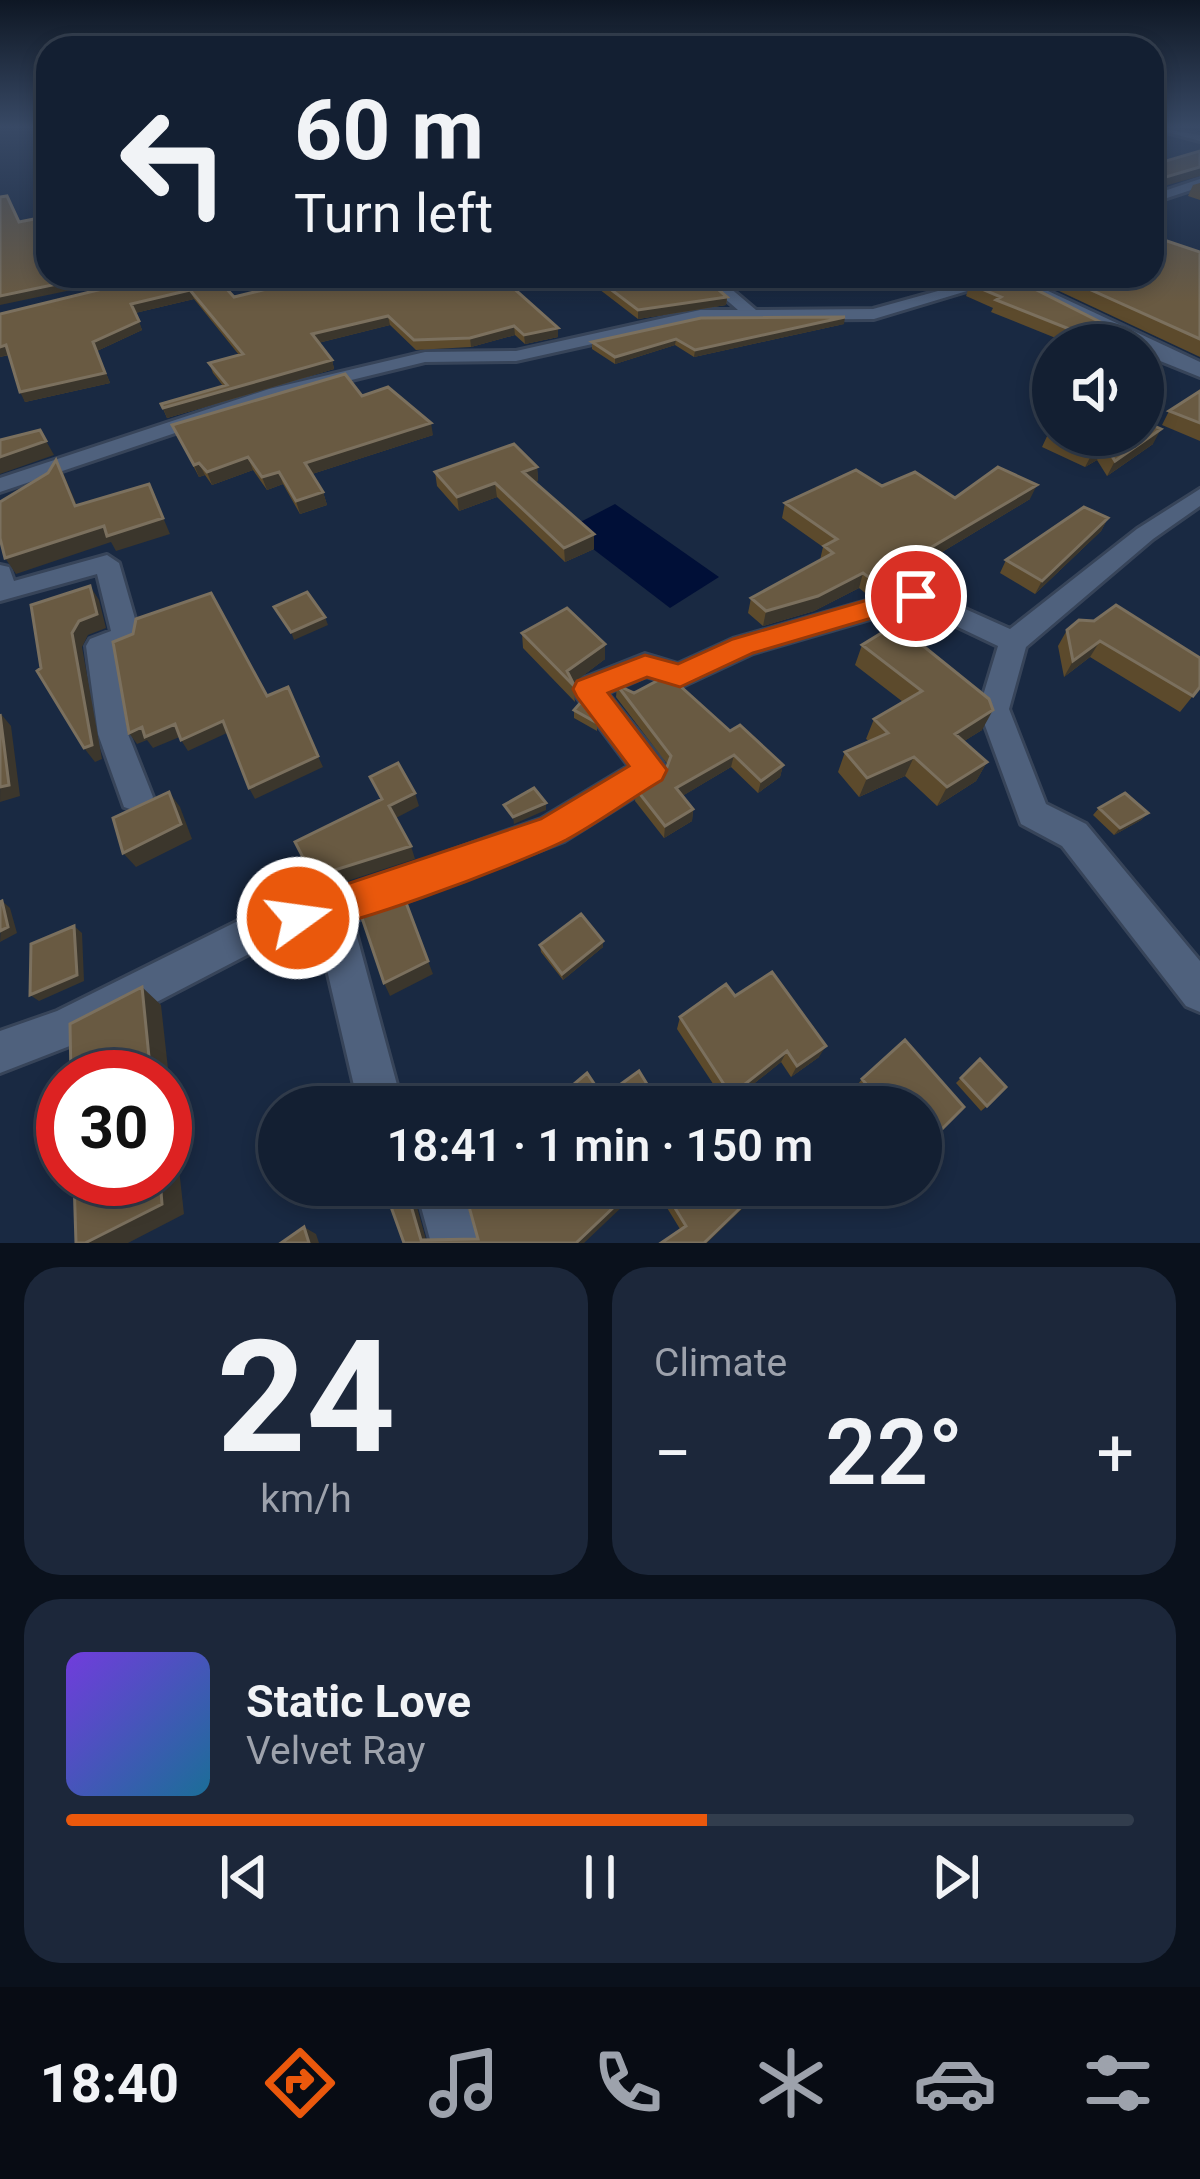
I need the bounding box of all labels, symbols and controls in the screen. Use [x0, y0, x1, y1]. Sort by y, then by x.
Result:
text: 60 m [294, 81, 484, 180]
icon: left [96, 84, 252, 240]
text: Turn left [294, 182, 493, 245]
map controls [1032, 324, 1164, 456]
button: sound [1032, 324, 1164, 456]
pin [865, 545, 967, 647]
icon: arrive [883, 563, 949, 629]
position arrow [235, 855, 361, 981]
speed limit sign: 30 [36, 1050, 192, 1206]
text: 18:41 · 1 min · 150 m [387, 1119, 813, 1172]
text: 24 [216, 1306, 396, 1489]
text: Climate [654, 1340, 787, 1386]
text: 22° [825, 1401, 963, 1506]
text: − [654, 1415, 692, 1492]
text: + [1097, 1415, 1134, 1492]
text: km/h [260, 1476, 352, 1522]
text: Static Love [246, 1675, 471, 1728]
text: Velvet Ray [246, 1728, 425, 1774]
icon: previous [211, 1844, 277, 1910]
icon: pause [567, 1844, 633, 1910]
icon: next [923, 1844, 989, 1910]
icon: directions [258, 2041, 342, 2125]
icon: music [422, 2041, 506, 2125]
icon: phone [586, 2041, 670, 2125]
icon: climate [749, 2041, 833, 2125]
icon: car [913, 2041, 997, 2125]
icon: filters [1076, 2041, 1160, 2125]
text: 18:40 [40, 2052, 179, 2115]

